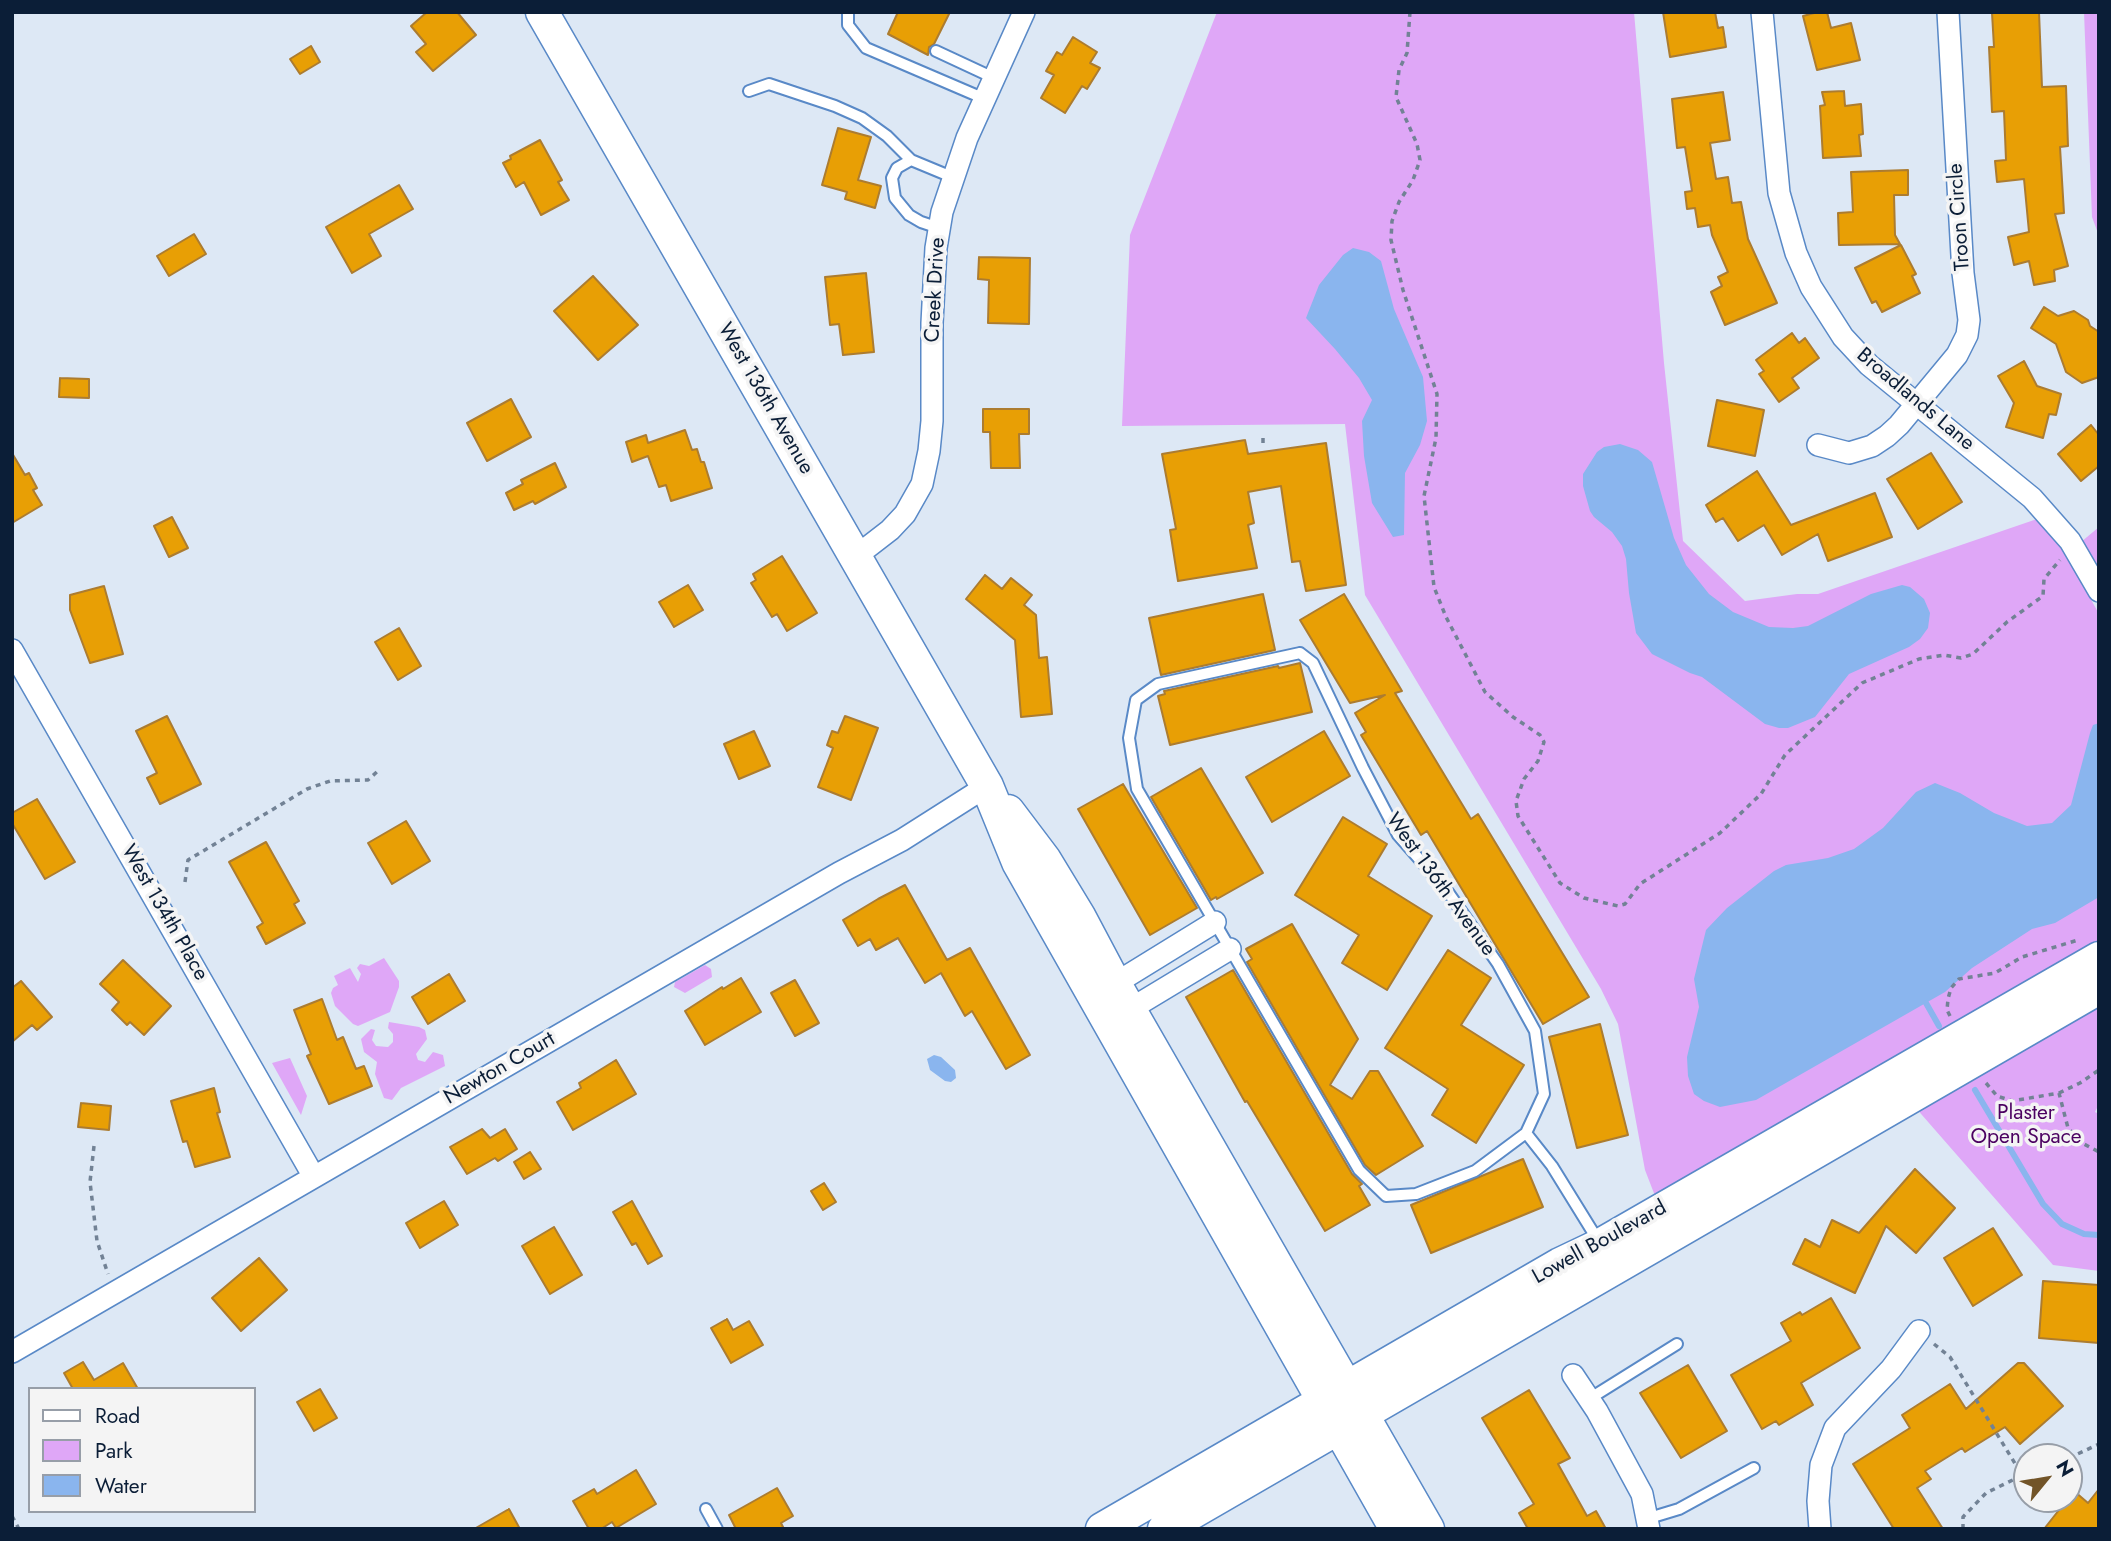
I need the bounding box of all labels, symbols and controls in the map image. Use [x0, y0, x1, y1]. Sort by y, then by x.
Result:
street label: Troon Circle [1944, 162, 1976, 272]
street label: Creek Drive [921, 237, 951, 343]
street label: West 136th Avenue [711, 319, 819, 479]
street label: Broadlands Lane [1851, 343, 1979, 457]
street label: West 136th Avenue [1380, 809, 1500, 961]
street label: West 134th Place [115, 841, 213, 985]
street label: Newton Court [440, 1027, 560, 1111]
park label: Plaster Open Space [1970, 1101, 2082, 1151]
street label: Lowell Boulevard [1529, 1196, 1671, 1290]
legend [28, 1387, 256, 1513]
text: Road [95, 1401, 140, 1431]
text: Park [95, 1436, 132, 1466]
north arrow [2013, 1443, 2083, 1513]
text: N [2049, 1455, 2080, 1482]
text: Water [95, 1471, 147, 1501]

